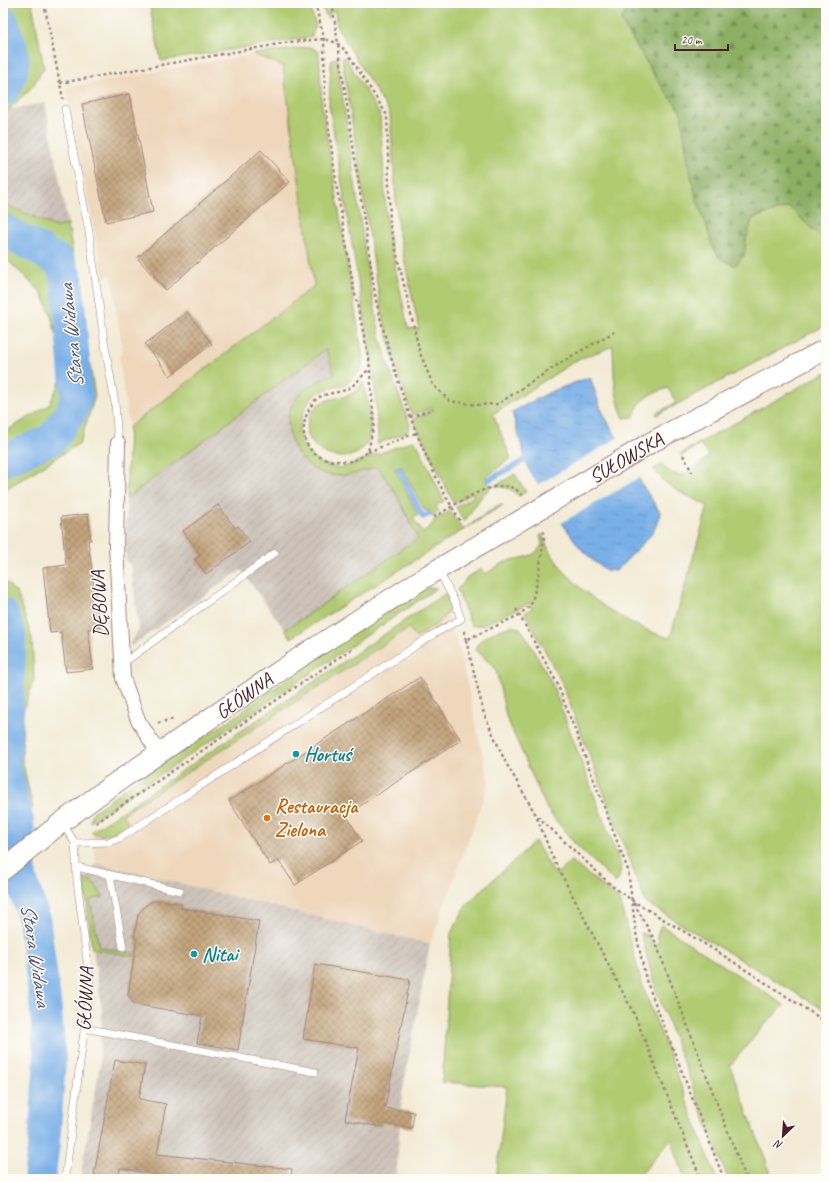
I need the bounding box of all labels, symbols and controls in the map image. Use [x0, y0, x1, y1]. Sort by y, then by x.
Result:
scale bar [675, 26, 728, 52]
text: 20 m [681, 32, 703, 48]
water label: Stara Widawa [52, 281, 89, 389]
street label: SUŁOWSKA [585, 426, 668, 489]
street label: DĘBOWA [85, 569, 113, 638]
street label: GŁÓWNA [211, 667, 278, 725]
place label: Hortuś [304, 742, 354, 767]
marker: Hortuś [291, 749, 301, 759]
place label: Restauracja Zielona [275, 794, 359, 842]
marker: Restauracja Zielona [262, 813, 272, 823]
water label: Stara Widawa [15, 902, 57, 1011]
place label: Nitai [202, 942, 241, 967]
marker: Nitai [189, 949, 199, 959]
street label: GŁÓWNA [71, 965, 99, 1032]
north arrow [763, 1116, 803, 1156]
text: N [771, 1136, 785, 1153]

